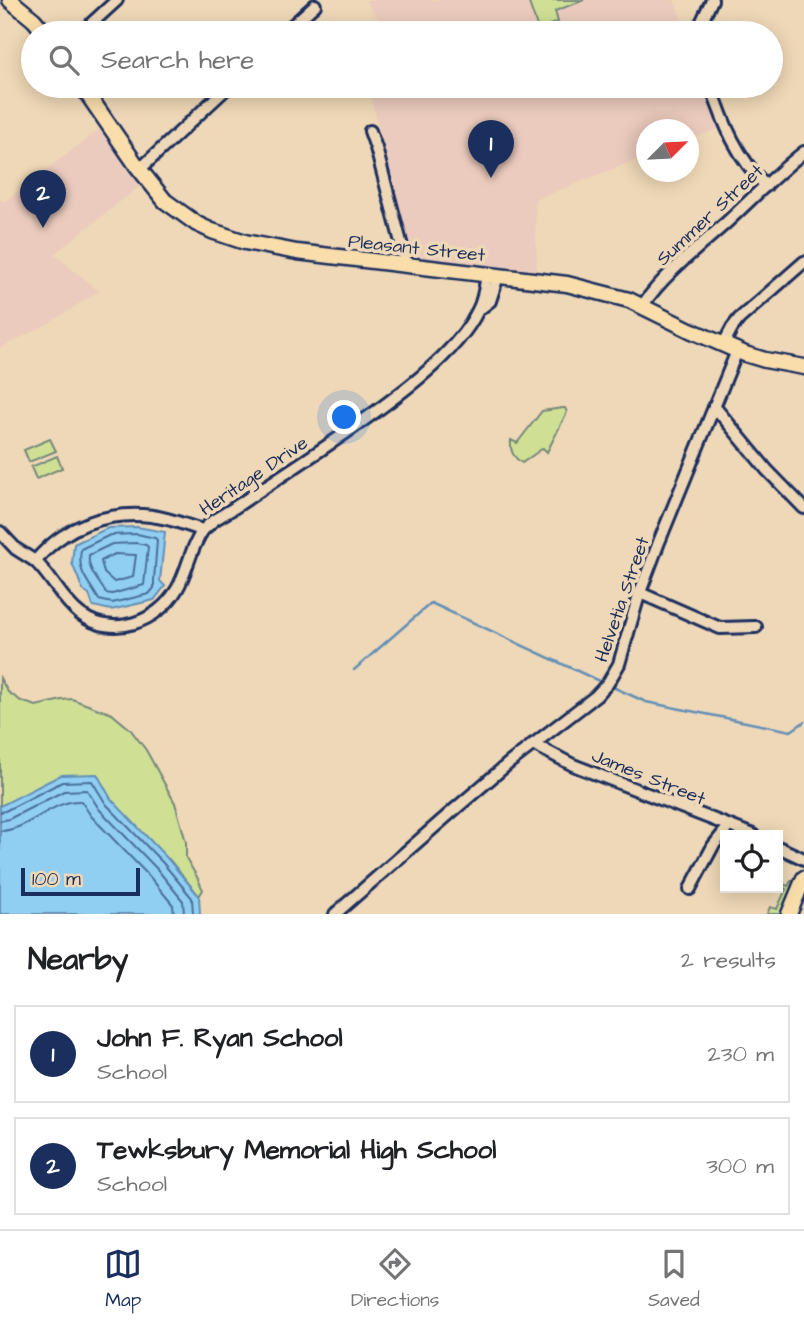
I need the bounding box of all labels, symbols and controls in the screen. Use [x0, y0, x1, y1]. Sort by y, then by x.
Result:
search box [21, 21, 783, 98]
icon: search [45, 41, 83, 79]
text: Search here [101, 42, 254, 78]
north arrow [636, 119, 699, 182]
pin: 1 [468, 120, 514, 178]
street label: Summer Street [650, 158, 770, 272]
pin: 2 [20, 170, 66, 228]
street label: Pleasant Street [347, 228, 487, 269]
your location [327, 400, 361, 434]
street label: Heritage Drive [194, 430, 314, 523]
street label: Helvetia Street [588, 533, 657, 666]
street label: James Street [587, 742, 710, 813]
map controls [720, 830, 783, 893]
button: locate [720, 830, 783, 893]
scale bar [21, 865, 140, 897]
text: 100 m [32, 866, 81, 893]
text: Nearby [28, 939, 128, 981]
text: 2 results [681, 944, 776, 976]
text: John F. Ryan School [97, 1020, 343, 1056]
text: 1 [52, 1038, 54, 1070]
text: 230 m [708, 1038, 774, 1070]
text: School [97, 1056, 167, 1088]
text: Tewksbury Memorial High School [97, 1132, 496, 1168]
text: 2 [46, 1150, 60, 1182]
text: 300 m [706, 1150, 774, 1182]
text: School [97, 1168, 167, 1200]
tab: Map [104, 1245, 142, 1314]
tab: Directions [351, 1245, 439, 1314]
tab: Saved [648, 1245, 700, 1314]

